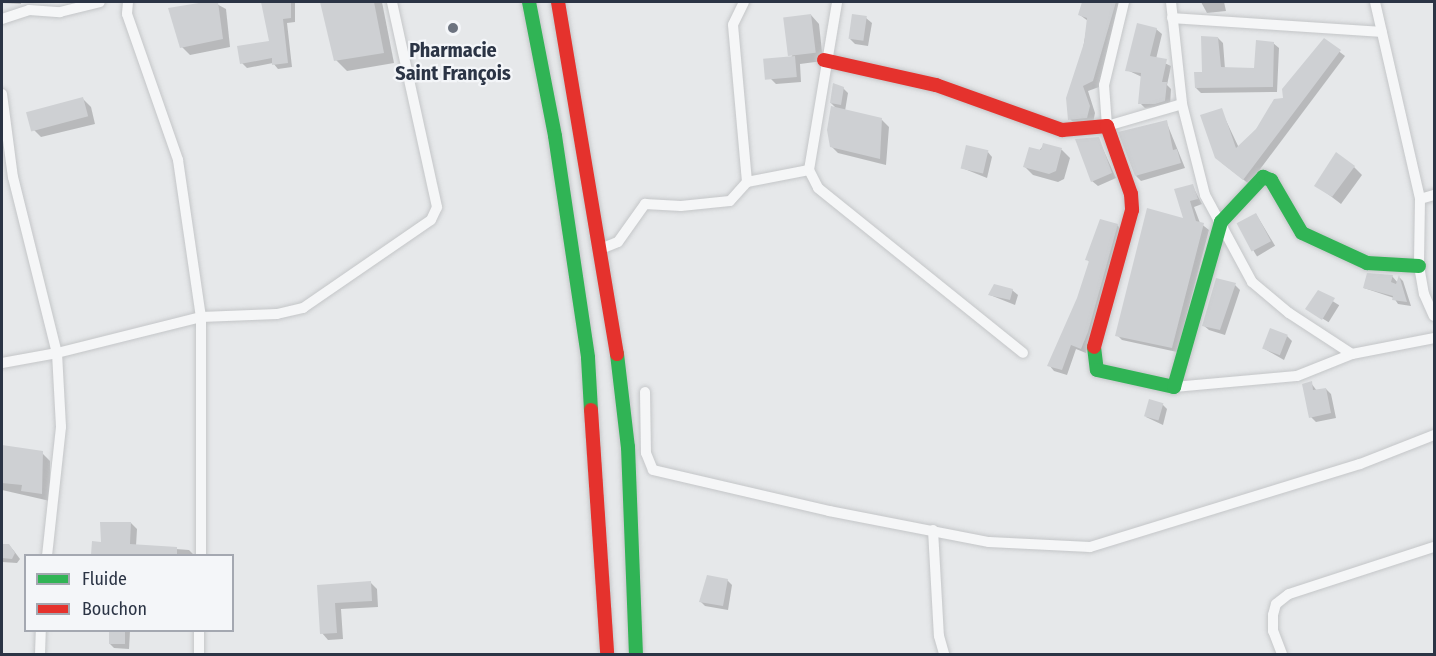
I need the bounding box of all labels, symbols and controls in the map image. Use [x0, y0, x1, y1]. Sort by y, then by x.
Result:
marker: Pharmacie Saint François [446, 21, 460, 35]
place label: Pharmacie Saint François [395, 38, 511, 85]
legend [24, 554, 234, 632]
text: Fluide [82, 568, 127, 590]
text: Bouchon [82, 598, 147, 620]

